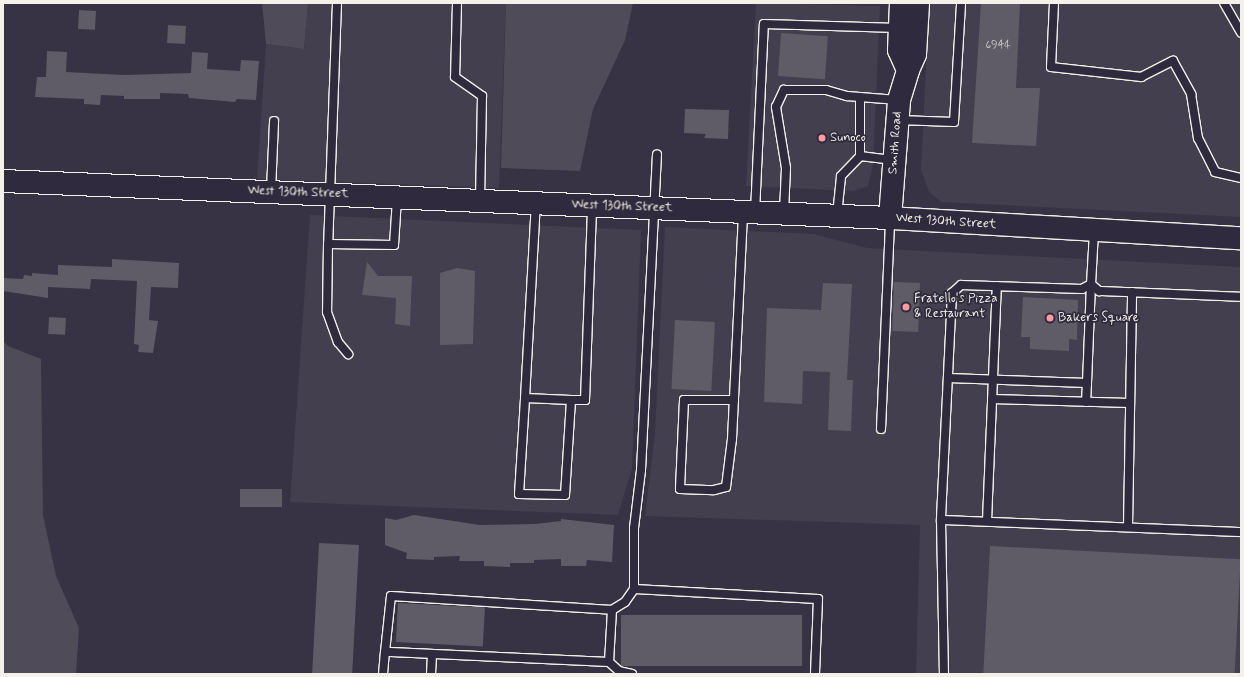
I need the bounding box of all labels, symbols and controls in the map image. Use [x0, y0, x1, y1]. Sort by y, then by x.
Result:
house number: 6944 [985, 38, 1011, 52]
street label: Smith Road [886, 111, 906, 175]
place label: Sunoco [830, 130, 866, 146]
marker: Sunoco [817, 133, 827, 143]
street label: West 130th Street [247, 183, 349, 203]
street label: West 130th Street [571, 197, 673, 217]
street label: West 130th Street [895, 211, 997, 233]
place label: Fratello's Pizza & Restaurant [914, 292, 998, 323]
marker: Fratello's Pizza & Restaurant [901, 302, 911, 312]
place label: Bakers Square [1058, 310, 1140, 326]
marker: Bakers Square [1045, 313, 1055, 323]

